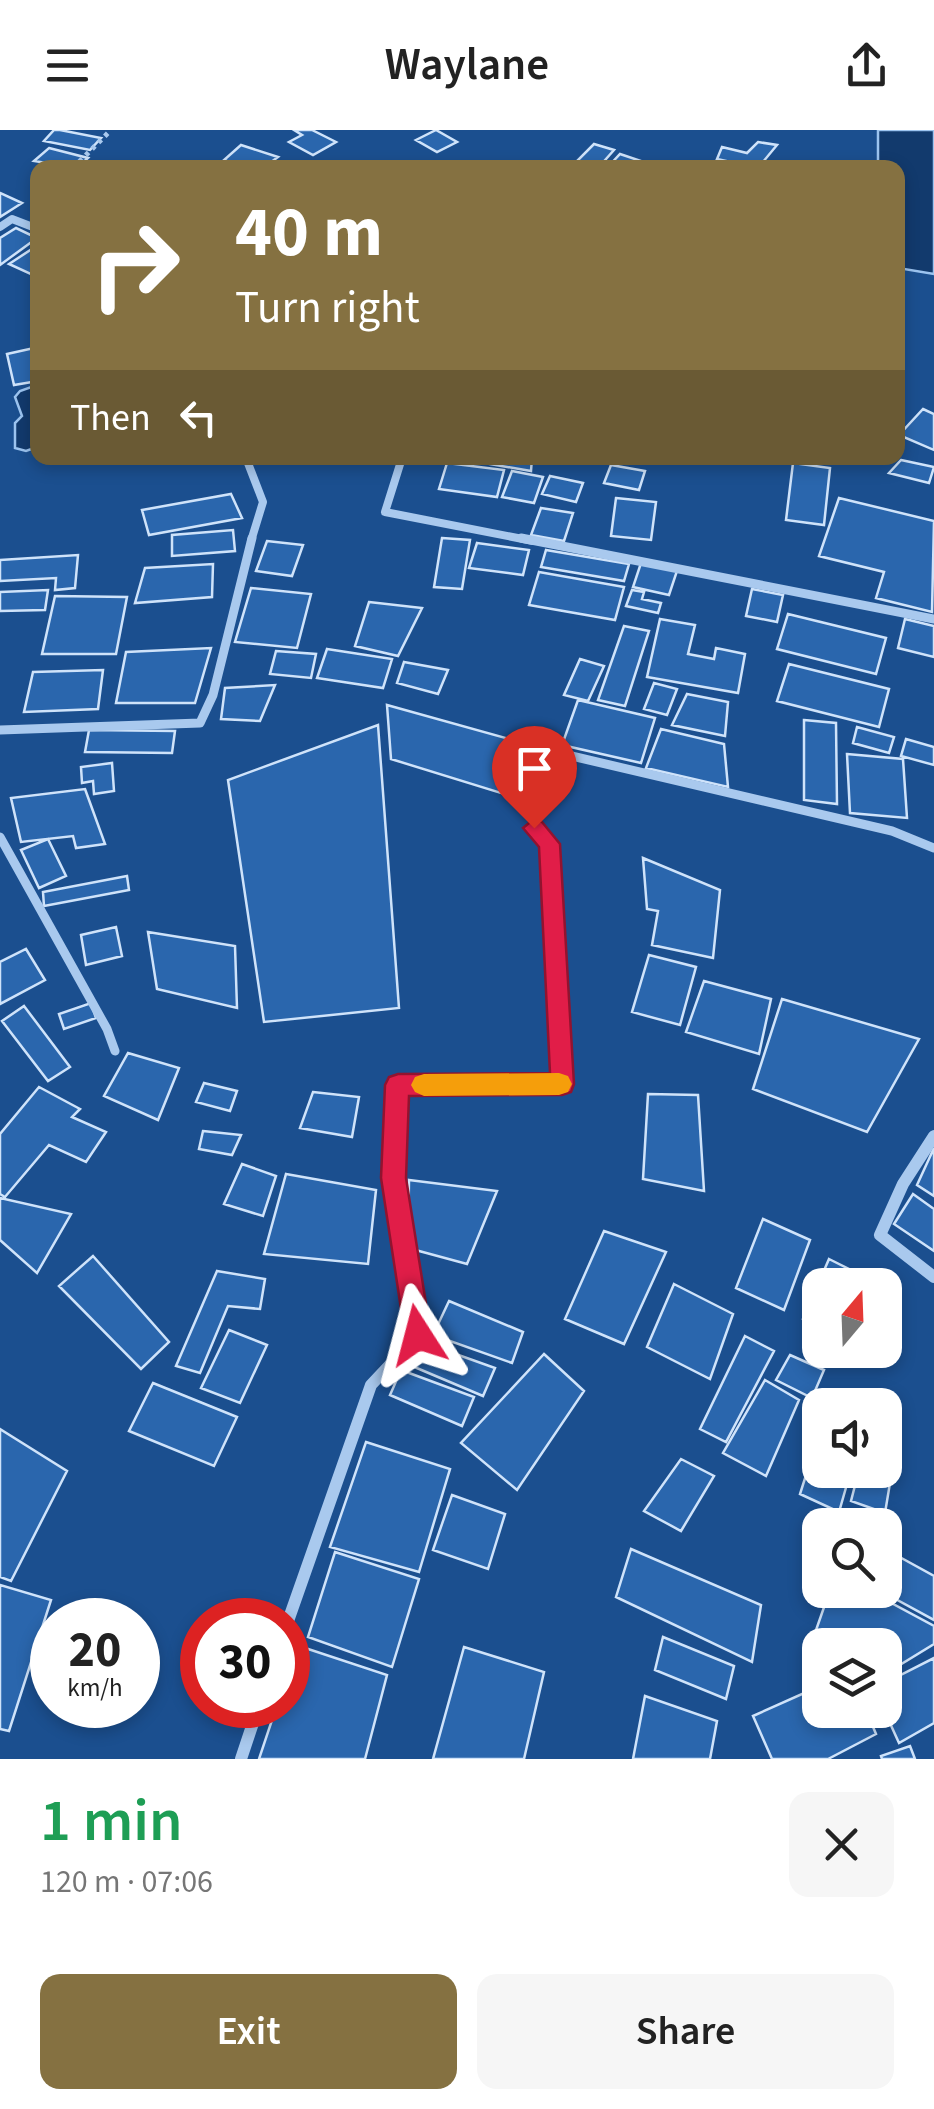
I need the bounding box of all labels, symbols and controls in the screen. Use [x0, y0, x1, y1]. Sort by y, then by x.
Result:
text: Waylane [385, 33, 549, 97]
icon: menu [40, 38, 95, 93]
icon: share [839, 38, 894, 93]
text: 40 m [235, 183, 383, 283]
icon: right [70, 200, 200, 330]
text: Turn right [235, 276, 420, 340]
icon: left [171, 390, 226, 445]
text: Then [70, 391, 151, 445]
pin [492, 726, 577, 829]
icon: arrive [507, 741, 562, 796]
north arrow [802, 1268, 902, 1368]
map controls [802, 1268, 902, 1728]
position arrow [366, 1283, 470, 1387]
button: sound [802, 1388, 902, 1488]
button: search [802, 1508, 902, 1608]
speed limit sign: 30 [180, 1598, 310, 1728]
text: 20 [69, 1615, 121, 1686]
button: layers [802, 1628, 902, 1728]
text: km/h [67, 1670, 123, 1706]
text: 1 min [40, 1779, 183, 1864]
button: close [789, 1792, 894, 1897]
text: 120 m · 07:06 [40, 1859, 213, 1905]
button: Exit [40, 1974, 457, 2089]
button: Share [477, 1974, 894, 2089]

